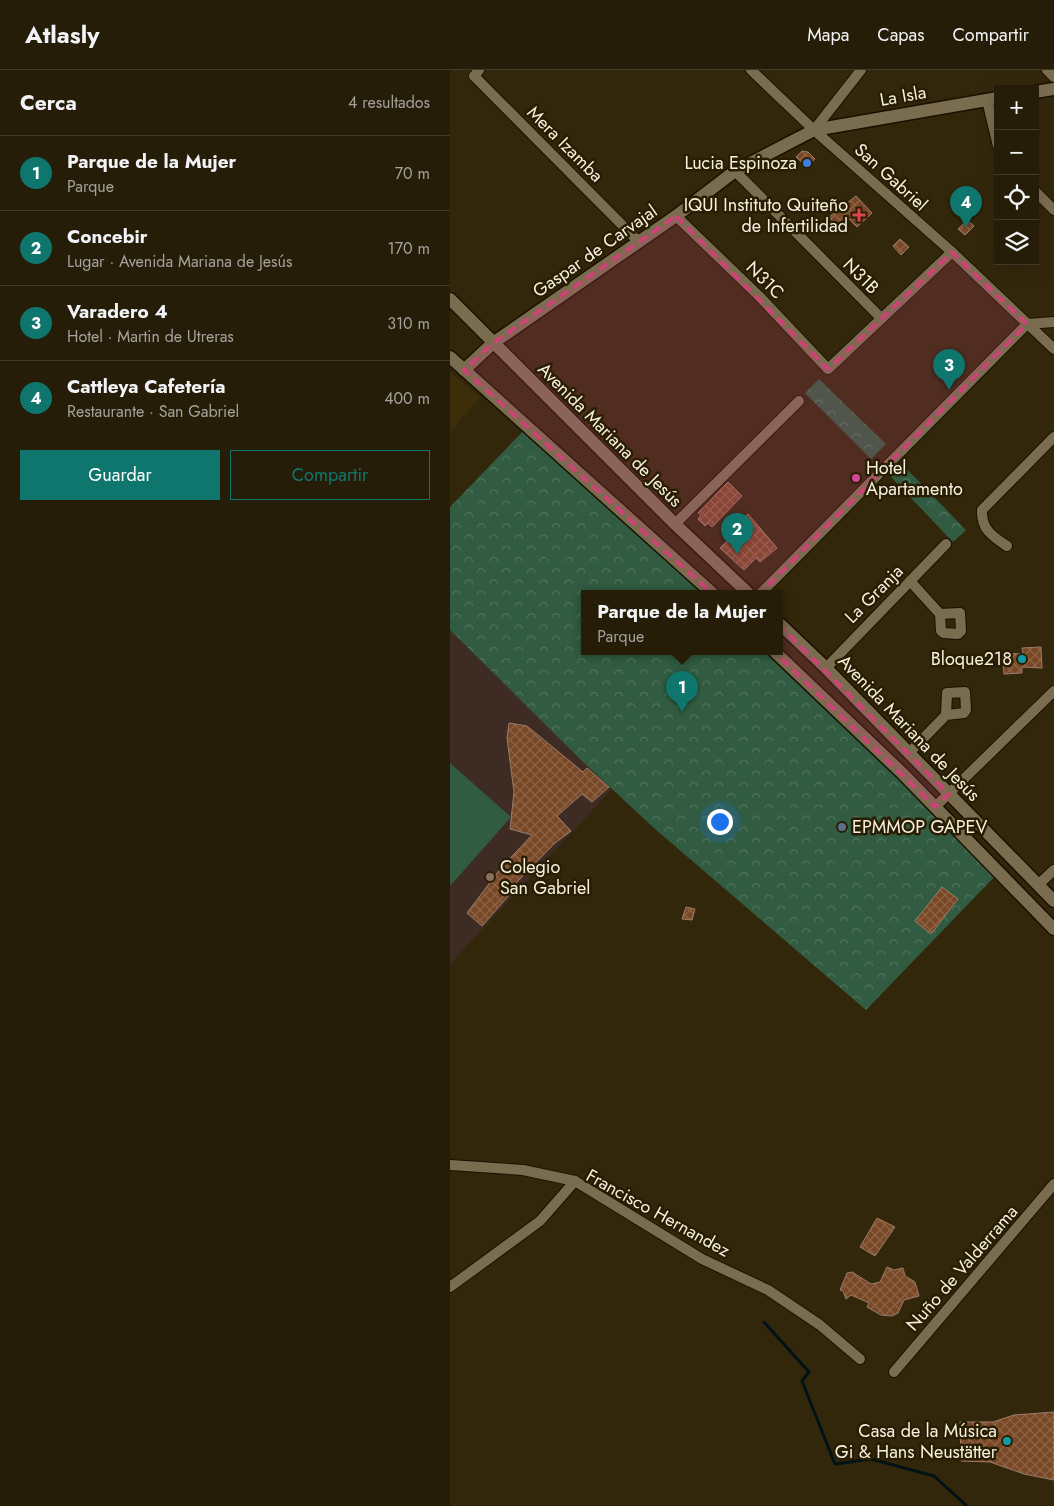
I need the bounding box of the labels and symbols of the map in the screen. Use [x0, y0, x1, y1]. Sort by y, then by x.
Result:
street label: La Isla [878, 79, 928, 113]
street label: Mera Izamba [521, 100, 609, 188]
street label: San Gabriel [849, 137, 933, 217]
place label: Lucia Espinoza [684, 150, 797, 176]
marker: Lucia Espinoza [801, 157, 813, 169]
pin: 4 [950, 186, 982, 227]
place label: IQUI Instituto Quiteño de Infertilidad [684, 192, 848, 239]
street label: Gaspar de Carvajal [527, 198, 663, 304]
marker: IQUI Instituto Quiteño de Infertilidad [852, 208, 866, 222]
street label: N31B [837, 252, 885, 300]
street label: N31C [740, 255, 790, 305]
pin: 3 [933, 349, 965, 390]
street label: Avenida Mariana de Jesús [532, 357, 688, 513]
place label: Hotel Apartamento [866, 455, 963, 502]
marker: Hotel Apartamento [850, 472, 862, 484]
pin: 2 [721, 513, 753, 554]
street label: La Granja [839, 559, 909, 629]
place label: Bloque218 [931, 646, 1012, 672]
street label: Avenida Mariana de Jesús [832, 649, 986, 807]
marker: Bloque218 [1016, 653, 1028, 665]
pin: 1 [666, 671, 698, 712]
your location [707, 809, 733, 835]
place label: EPMMOP GAPEV [852, 814, 987, 840]
marker: EPMMOP GAPEV [836, 821, 848, 833]
place label: Colegio San Gabriel [500, 854, 591, 901]
marker: Colegio San Gabriel [484, 871, 496, 883]
street label: Francisco Hernandez [581, 1163, 735, 1264]
street label: Nuño de Valderrama [900, 1199, 1024, 1337]
place label: Casa de la Música Gi & Hans Neustätter [835, 1418, 998, 1465]
marker: Casa de la Música Gi & Hans Neustätter [1001, 1435, 1013, 1447]

